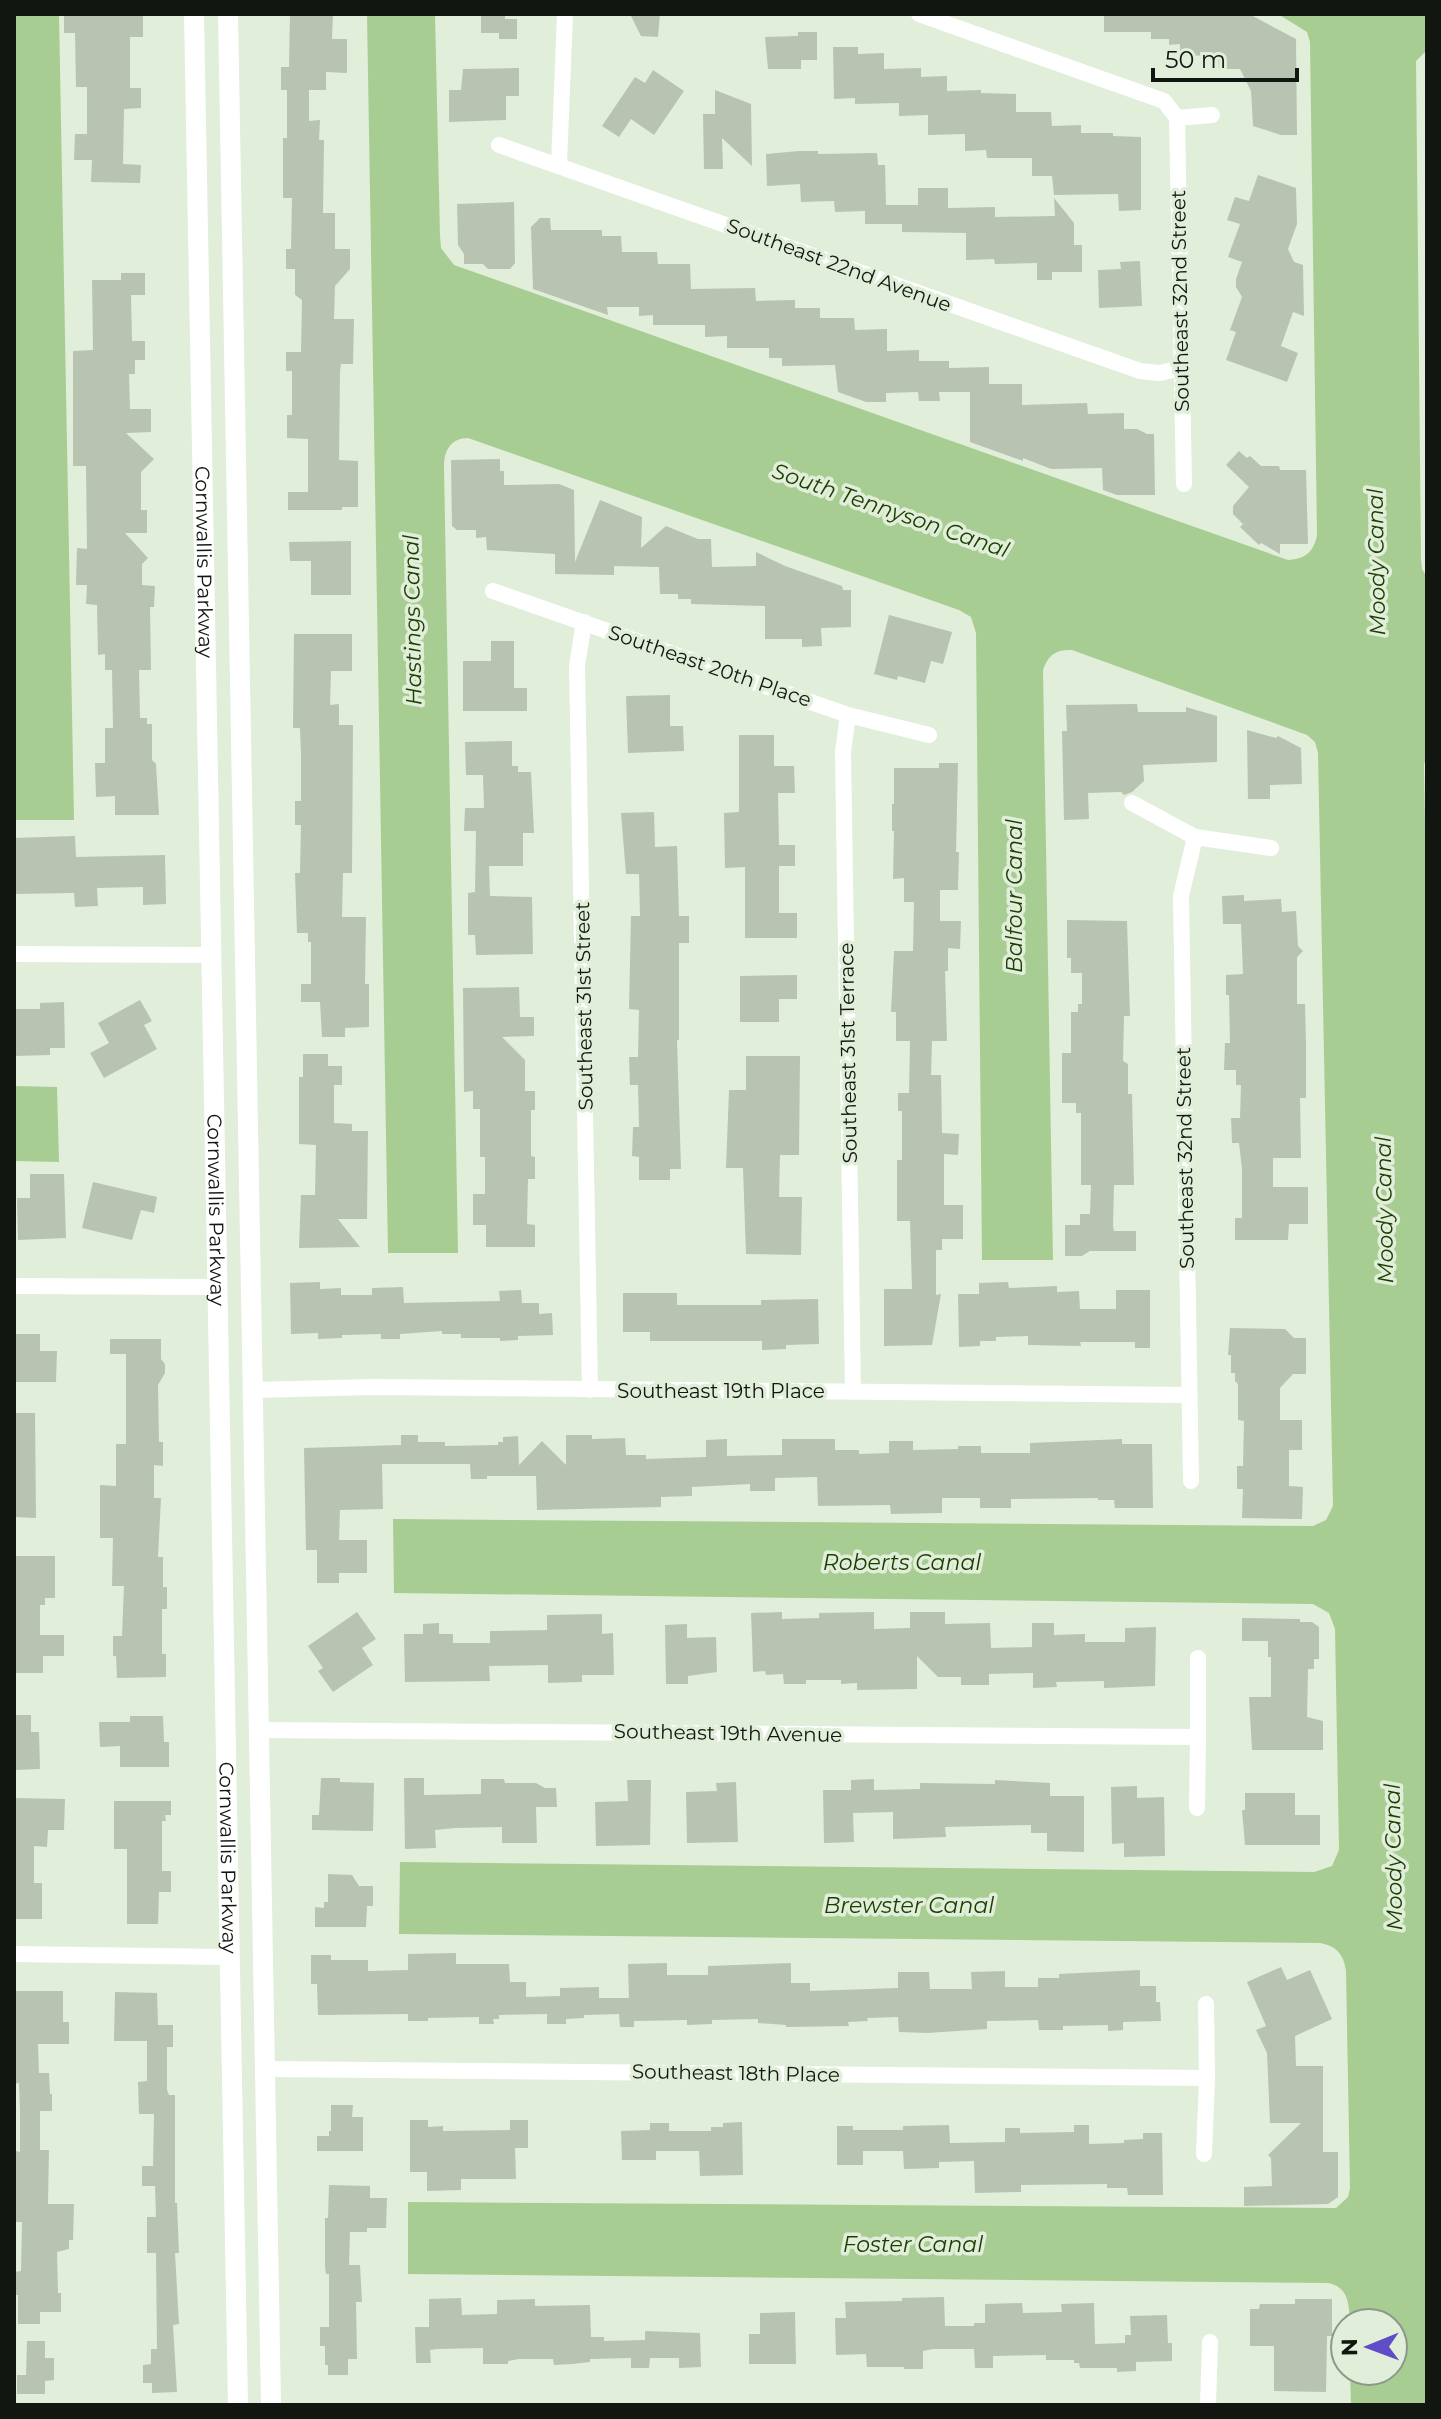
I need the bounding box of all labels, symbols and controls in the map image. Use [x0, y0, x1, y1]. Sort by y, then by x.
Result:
scale bar [1153, 32, 1297, 82]
text: 50 m [1165, 45, 1226, 74]
street label: Southeast 32nd Street [1166, 190, 1194, 412]
street label: Southeast 22nd Avenue [723, 213, 955, 317]
water label: South Tennyson Canal [769, 457, 1013, 564]
street label: Cornwallis Parkway [190, 466, 218, 658]
water label: Moody Canal [1362, 488, 1391, 636]
water label: Hastings Canal [398, 534, 427, 706]
street label: Southeast 20th Place [605, 620, 815, 712]
water label: Balfour Canal [1001, 819, 1028, 973]
street label: Southeast 31st Street [570, 901, 598, 1111]
street label: Southeast 31st Terrace [834, 942, 862, 1164]
street label: Southeast 32nd Street [1171, 1047, 1199, 1269]
street label: Cornwallis Parkway [202, 1113, 230, 1306]
water label: Moody Canal [1370, 1136, 1399, 1284]
street label: Southeast 19th Place [617, 1379, 825, 1403]
water label: Roberts Canal [823, 1549, 981, 1576]
street label: Southeast 19th Avenue [614, 1719, 842, 1747]
street label: Cornwallis Parkway [214, 1761, 242, 1954]
water label: Moody Canal [1379, 1783, 1408, 1931]
water label: Brewster Canal [824, 1892, 994, 1919]
street label: Southeast 18th Place [632, 2059, 840, 2087]
water label: Foster Canal [843, 2231, 983, 2258]
north arrow [1329, 2307, 1409, 2387]
text: N [1336, 2338, 1363, 2356]

